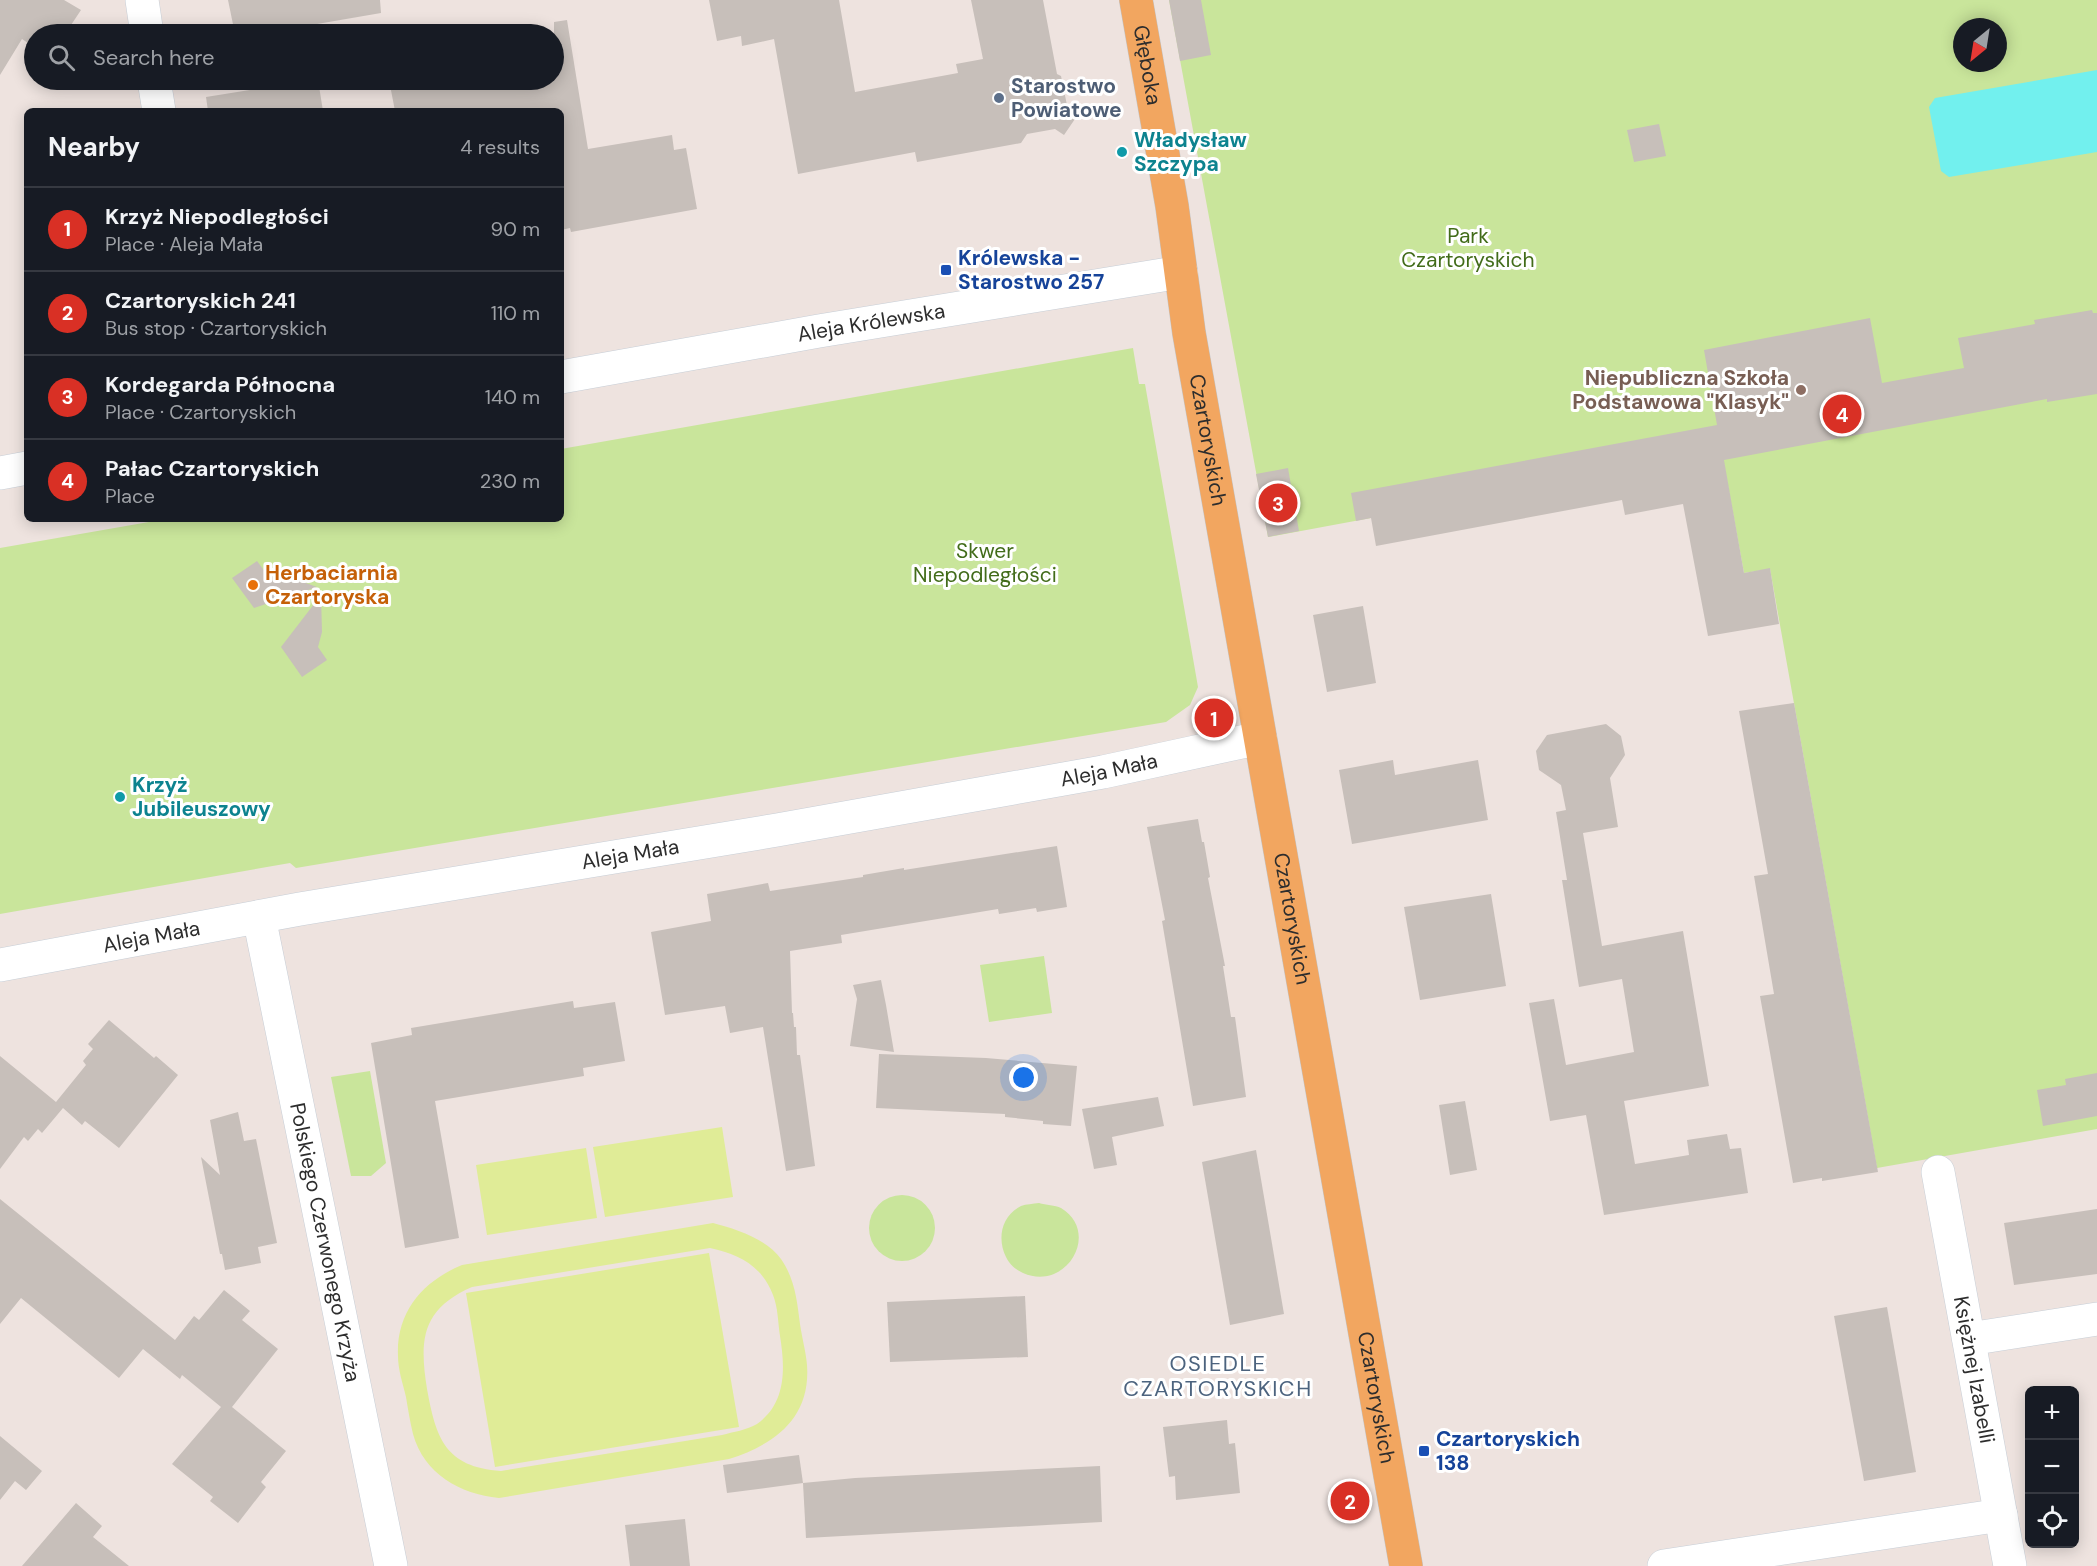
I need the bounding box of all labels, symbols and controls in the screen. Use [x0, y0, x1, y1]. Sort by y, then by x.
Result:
north arrow [1953, 18, 2007, 72]
street label: Głęboka [1127, 23, 1168, 107]
search box [24, 24, 564, 90]
icon: search [45, 41, 78, 74]
text: Search here [93, 43, 214, 72]
place label: Starostwo Powiatowe [1011, 72, 1122, 124]
marker: Starostwo Powiatowe [992, 91, 1006, 105]
place label: Władysław Szczypa [1134, 126, 1247, 178]
text: Nearby [48, 130, 140, 164]
text: 4 results [460, 134, 540, 160]
marker: Władysław Szczypa [1115, 145, 1129, 159]
text: Krzyż Niepodległości [105, 202, 329, 231]
text: 1 [64, 216, 71, 242]
text: 90 m [491, 216, 540, 242]
park label: Park Czartoryskich [1401, 222, 1535, 274]
text: Place · Aleja Mała [105, 231, 263, 257]
place label: Królewska - Starostwo 257 [958, 244, 1104, 296]
marker: Królewska - Starostwo 257 [939, 263, 953, 277]
text: Czartoryskich 241 [105, 286, 296, 315]
street label: Aleja Królewska [795, 297, 947, 349]
text: 2 [62, 300, 73, 326]
text: 110 m [491, 300, 540, 326]
text: Bus stop · Czartoryskich [105, 315, 327, 341]
place label: Niepubliczna Szkoła Podstawowa "Klasyk" [1572, 364, 1789, 416]
text: Kordegarda Północna [105, 370, 335, 399]
street label: Czartoryskich [1182, 372, 1233, 508]
marker: Niepubliczna Szkoła Podstawowa "Klasyk" [1794, 383, 1808, 397]
text: 3 [61, 384, 74, 410]
text: 140 m [485, 384, 540, 410]
pin: 4 [1822, 392, 1862, 436]
text: Place · Czartoryskich [105, 399, 296, 425]
text: Pałac Czartoryskich [105, 454, 319, 483]
text: 4 [61, 468, 74, 494]
text: 230 m [480, 468, 540, 494]
pin: 3 [1258, 480, 1298, 526]
text: Place [105, 483, 155, 509]
park label: Skwer Niepodległości [913, 537, 1057, 589]
place label: Herbaciarnia Czartoryska [265, 559, 398, 611]
marker: Herbaciarnia Czartoryska [246, 578, 260, 592]
pin: 1 [1194, 696, 1234, 740]
street label: Aleja Mała [1058, 747, 1160, 793]
place label: Krzyż Jubileuszowy [132, 771, 271, 823]
marker: Krzyż Jubileuszowy [113, 790, 127, 804]
street label: Aleja Mała [579, 832, 681, 876]
street label: Czartoryskich [1267, 851, 1317, 987]
street label: Aleja Mała [100, 914, 202, 960]
your location [1009, 1063, 1038, 1092]
street label: Polskiego Czerwonego Krzyża [283, 1100, 367, 1384]
street label: Księżnej Izabelli [1947, 1294, 2001, 1446]
street label: Czartoryskich [1351, 1329, 1402, 1466]
district label: OSIEDLE CZARTORYSKICH [1123, 1349, 1313, 1403]
map controls [2025, 1386, 2079, 1548]
button: + [2025, 1386, 2079, 1440]
place label: Czartoryskich 138 [1436, 1425, 1580, 1477]
button: − [2025, 1440, 2079, 1494]
marker: Czartoryskich 138 [1417, 1444, 1431, 1458]
pin: 2 [1330, 1478, 1370, 1524]
button: locate [2025, 1494, 2079, 1548]

